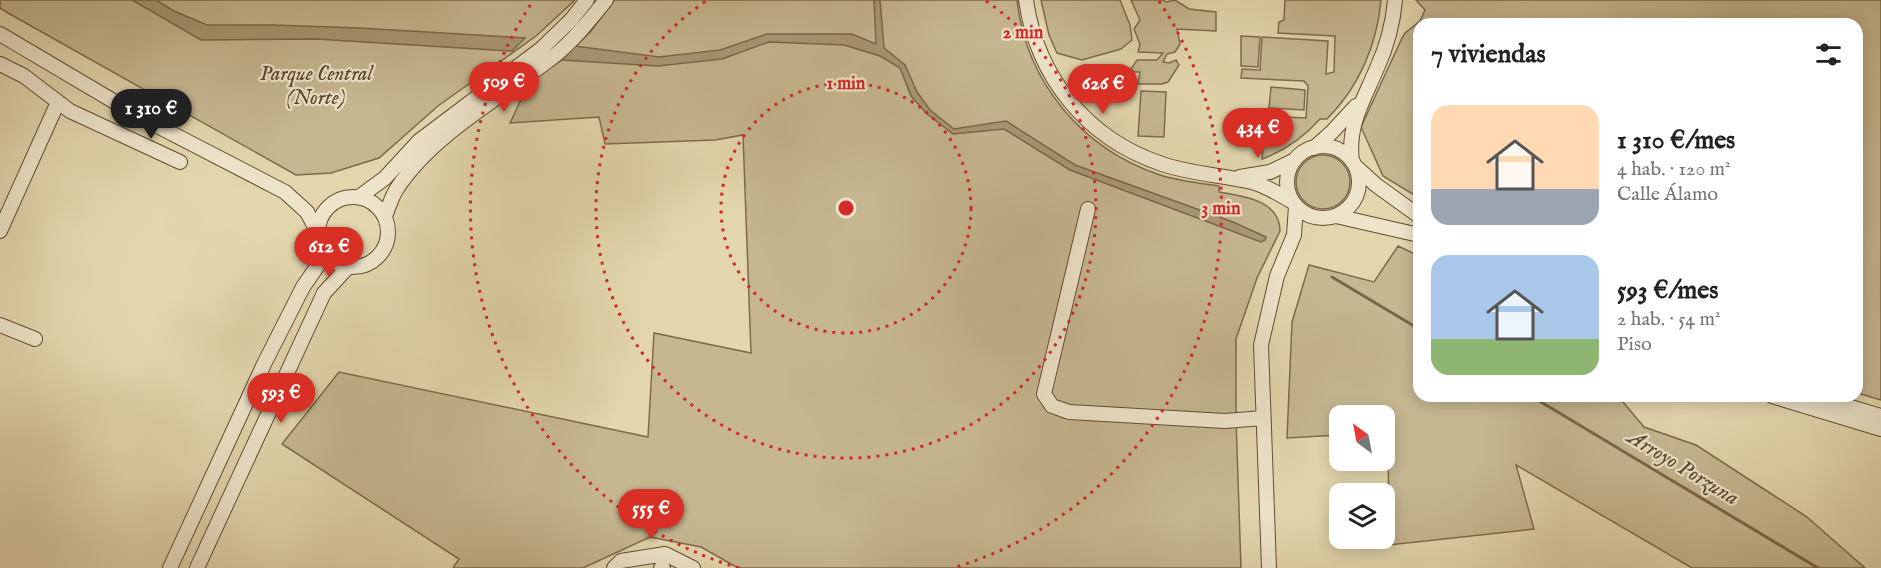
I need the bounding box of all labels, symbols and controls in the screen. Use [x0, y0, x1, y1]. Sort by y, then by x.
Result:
text: 2 min [1003, 22, 1044, 45]
text: 7 viviendas [1431, 38, 1546, 71]
icon: filters [1812, 38, 1845, 71]
park label: Parque Central (Norte) [260, 61, 374, 112]
pin: 509 € [462, 62, 546, 113]
pin: 626 € [1061, 64, 1145, 115]
text: 509 € [483, 69, 525, 94]
text: 626 € [1082, 71, 1124, 96]
text: 1 min [827, 73, 866, 96]
pin: 1 310 € [96, 89, 206, 140]
text: 1 310 € [125, 96, 177, 121]
pin: 434 € [1216, 108, 1300, 159]
text: 434 € [1236, 115, 1280, 140]
text: 1 310 €/mes [1617, 124, 1735, 157]
icon: home [1479, 129, 1551, 201]
text: 4 hab. · 120 m² [1617, 157, 1731, 182]
text: Calle Álamo [1617, 182, 1718, 207]
centre of rings [836, 198, 856, 218]
text: 3 min [1202, 198, 1241, 221]
pin: 612 € [287, 227, 371, 278]
text: 612 € [308, 234, 350, 259]
text: 593 €/mes [1617, 274, 1718, 307]
icon: home [1479, 279, 1551, 351]
text: 2 hab. · 54 m² [1617, 307, 1721, 332]
text: Piso [1617, 332, 1652, 357]
pin: 593 € [239, 373, 323, 424]
text: 593 € [261, 380, 301, 405]
north arrow [1329, 405, 1395, 471]
map controls [1329, 405, 1395, 549]
water label: Arroyo Porzuna [1620, 423, 1744, 512]
button: layers [1329, 483, 1395, 549]
pin: 555 € [609, 489, 693, 540]
text: 555 € [632, 496, 670, 521]

